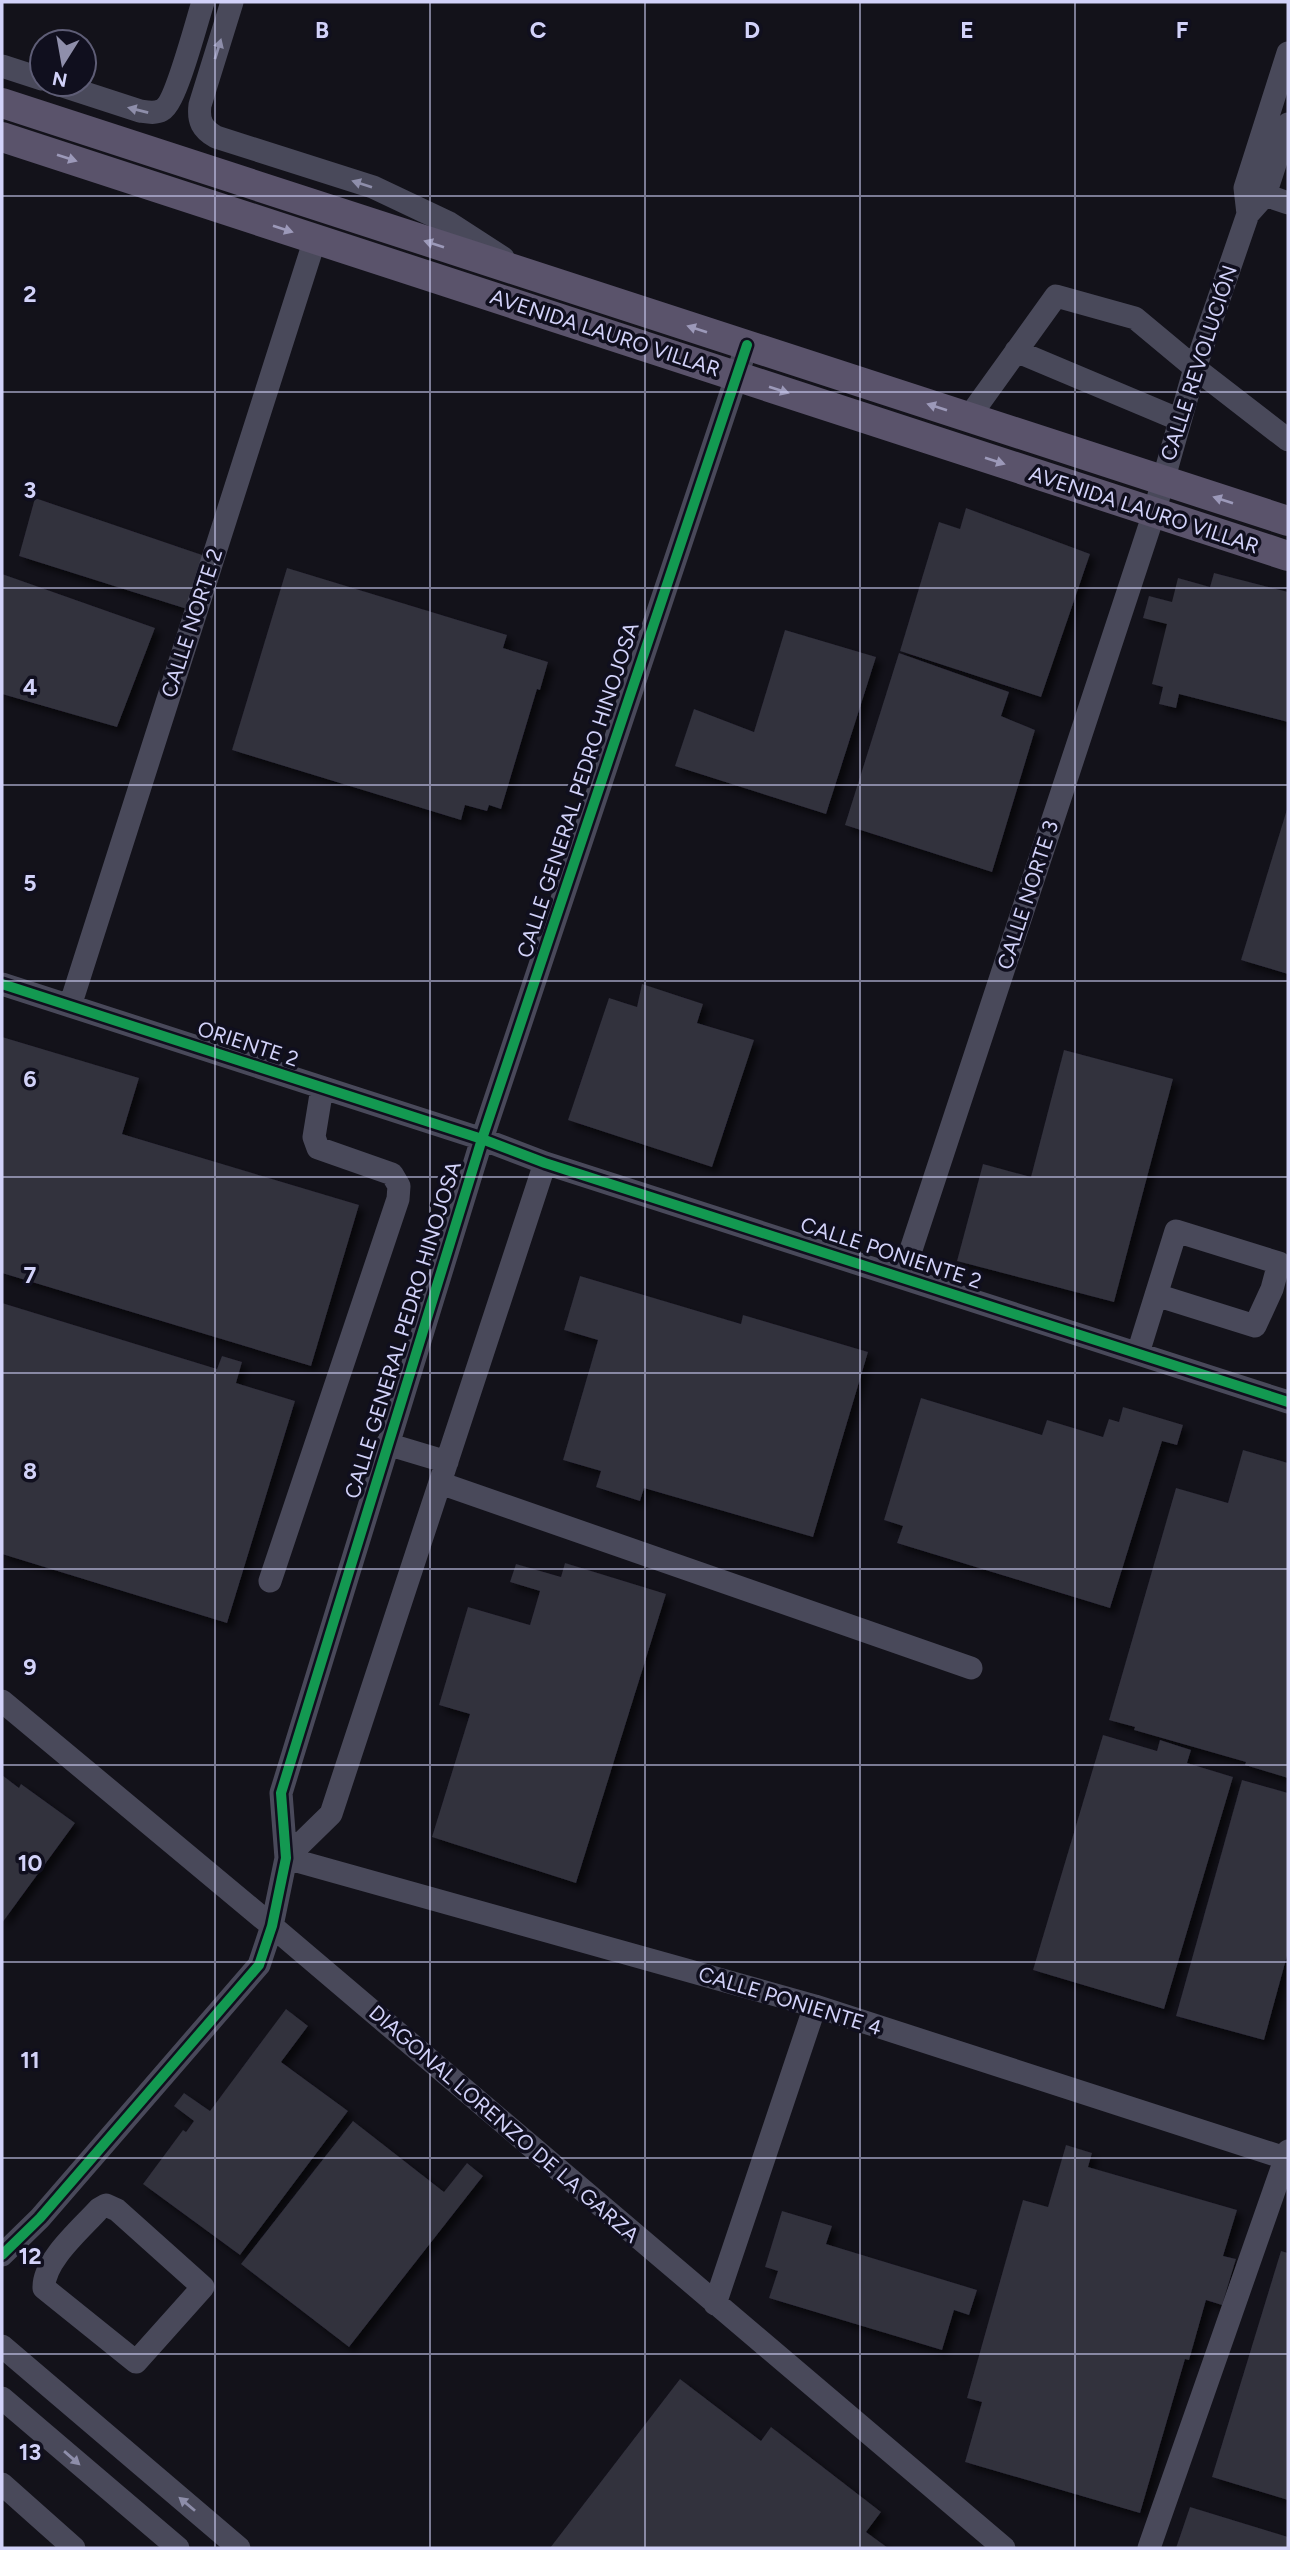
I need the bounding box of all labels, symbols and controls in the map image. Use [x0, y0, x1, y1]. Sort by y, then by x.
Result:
text: B [315, 16, 329, 44]
text: C [530, 16, 547, 44]
text: D [744, 16, 760, 44]
text: E [960, 16, 974, 44]
text: F [1176, 16, 1189, 44]
north arrow [28, 28, 98, 98]
one-way arrow [213, 38, 223, 59]
text: N [50, 67, 69, 92]
one-way arrow [127, 104, 149, 115]
one-way arrow [56, 154, 77, 164]
one-way arrow [352, 178, 373, 189]
one-way arrow [273, 224, 294, 234]
one-way arrow [423, 239, 444, 249]
street label: CALLE REVOLUCIÓN [1155, 262, 1242, 464]
text: 2 [23, 280, 37, 308]
street label: AVENIDA LAURO VILLAR [487, 284, 723, 382]
one-way arrow [687, 323, 708, 334]
one-way arrow [769, 385, 790, 396]
one-way arrow [926, 401, 947, 411]
one-way arrow [985, 456, 1006, 467]
street label: AVENIDA LAURO VILLAR [1026, 461, 1262, 559]
text: 3 [24, 476, 36, 504]
one-way arrow [1213, 494, 1234, 504]
street label: CALLE NORTE 2 [156, 545, 227, 701]
street label: CALLE GENERAL PEDRO HINOJOSA [511, 619, 644, 961]
text: 4 [23, 673, 37, 701]
street label: CALLE NORTE 3 [992, 817, 1063, 972]
text: 5 [23, 869, 37, 897]
street label: ORIENTE 2 [194, 1015, 302, 1072]
text: 6 [23, 1065, 37, 1093]
street label: CALLE GENERAL PEDRO HINOJOSA [339, 1158, 466, 1501]
street label: CALLE PONIENTE 2 [797, 1211, 985, 1294]
text: 7 [24, 1261, 37, 1289]
text: 8 [23, 1457, 37, 1485]
text: 9 [23, 1653, 37, 1681]
text: 10 [18, 1849, 42, 1877]
street label: CALLE PONIENTE 4 [696, 1961, 885, 2040]
street label: DIAGONAL LORENZO DE LA GARZA [364, 2000, 644, 2248]
text: 11 [20, 2046, 40, 2074]
text: 12 [18, 2242, 42, 2270]
text: 13 [19, 2438, 41, 2466]
one-way arrow [64, 2450, 81, 2465]
one-way arrow [178, 2497, 195, 2512]

